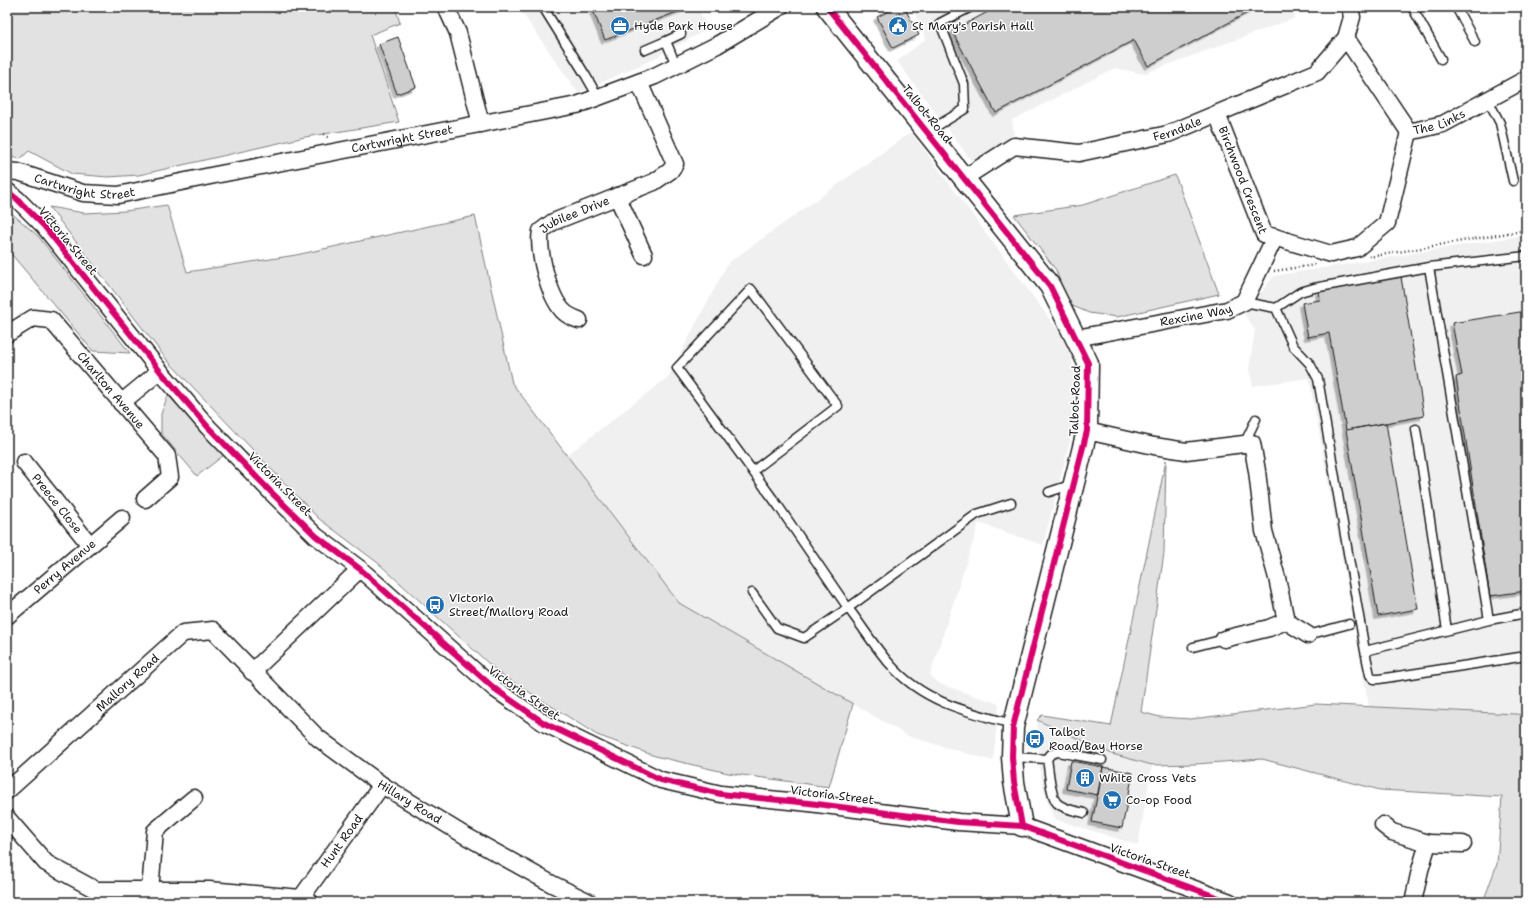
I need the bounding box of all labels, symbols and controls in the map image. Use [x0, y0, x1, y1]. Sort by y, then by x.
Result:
office icon: Hyde Park House [609, 15, 631, 37]
public building icon: St Mary's Parish Hall [887, 15, 909, 37]
place label: Hyde Park House [634, 18, 733, 34]
place label: St Mary's Parish Hall [912, 18, 1034, 34]
street label: Talbot Road [899, 81, 956, 147]
street label: The Links [1412, 105, 1468, 139]
street label: Ferndale [1152, 113, 1204, 145]
street label: Cartwright Street [350, 121, 454, 156]
street label: Birchwood Crescent [1215, 124, 1271, 236]
street label: Cartwright Street [32, 170, 136, 203]
street label: Jubilee Drive [536, 192, 612, 237]
street label: Victoria Street [35, 204, 101, 278]
street label: Rexcine Way [1158, 301, 1235, 330]
street label: Charlton Avenue [73, 348, 149, 432]
street label: Talbot Road [1066, 365, 1084, 437]
street label: Victoria Street [245, 449, 315, 519]
street label: Preece Close [28, 470, 86, 537]
street label: Perry Avenue [30, 535, 100, 598]
place label: Victoria Street/Mallory Road [449, 590, 569, 620]
bus stop icon: Victoria Street/Mallory Road [424, 594, 446, 616]
street label: Mallory Road [93, 650, 163, 715]
street label: Victoria Street [485, 662, 563, 724]
place label: Talbot Road/Bay Horse [1049, 724, 1143, 754]
bus stop icon: Talbot Road/Bay Horse [1024, 728, 1046, 750]
building icon: White Cross Vets [1074, 767, 1096, 789]
place label: White Cross Vets [1099, 770, 1197, 786]
street label: Hillary Road [374, 776, 445, 828]
street label: Victoria Street [789, 782, 875, 808]
supermarket icon: Co-op Food [1101, 789, 1123, 811]
place label: Co-op Food [1126, 792, 1192, 808]
street label: Hunt Road [317, 811, 367, 871]
street label: Victoria Street [1108, 840, 1192, 882]

